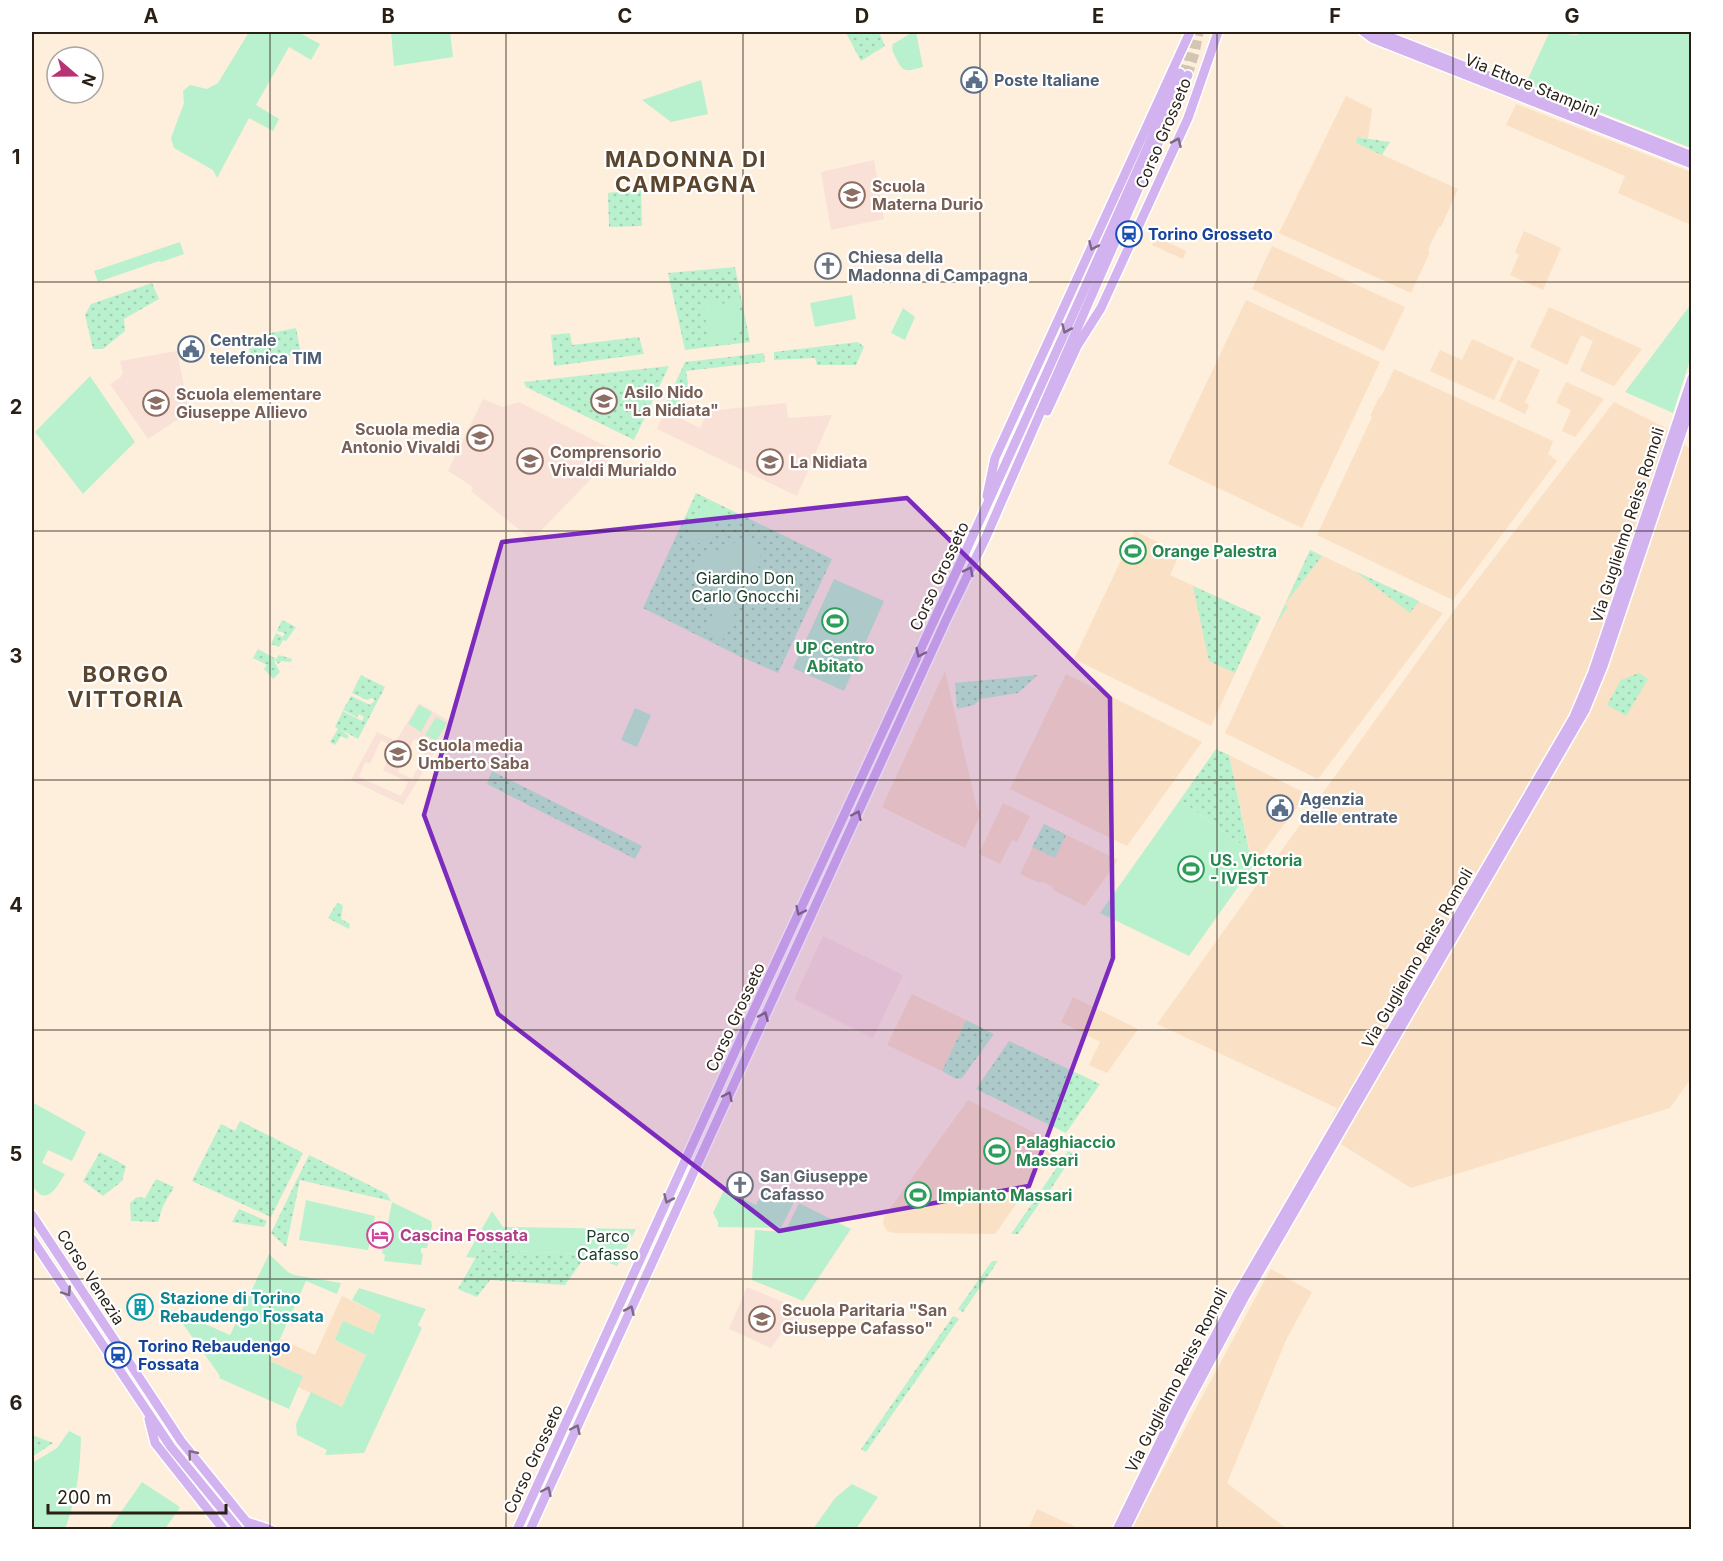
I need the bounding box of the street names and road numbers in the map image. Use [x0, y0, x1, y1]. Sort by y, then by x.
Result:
street label: Via Ettore Stampini [1462, 49, 1602, 121]
street label: Corso Grosseto [1131, 75, 1195, 191]
street label: Via Guglielmo Reiss Romoli [1586, 425, 1668, 625]
street label: Corso Grosseto [905, 518, 973, 634]
street label: Via Guglielmo Reiss Romoli [1357, 865, 1477, 1051]
street label: Corso Grosseto [701, 959, 769, 1075]
street label: Corso Venezia [53, 1226, 129, 1328]
street label: Via Guglielmo Reiss Romoli [1121, 1284, 1231, 1476]
street label: Corso Grosseto [499, 1401, 567, 1517]

